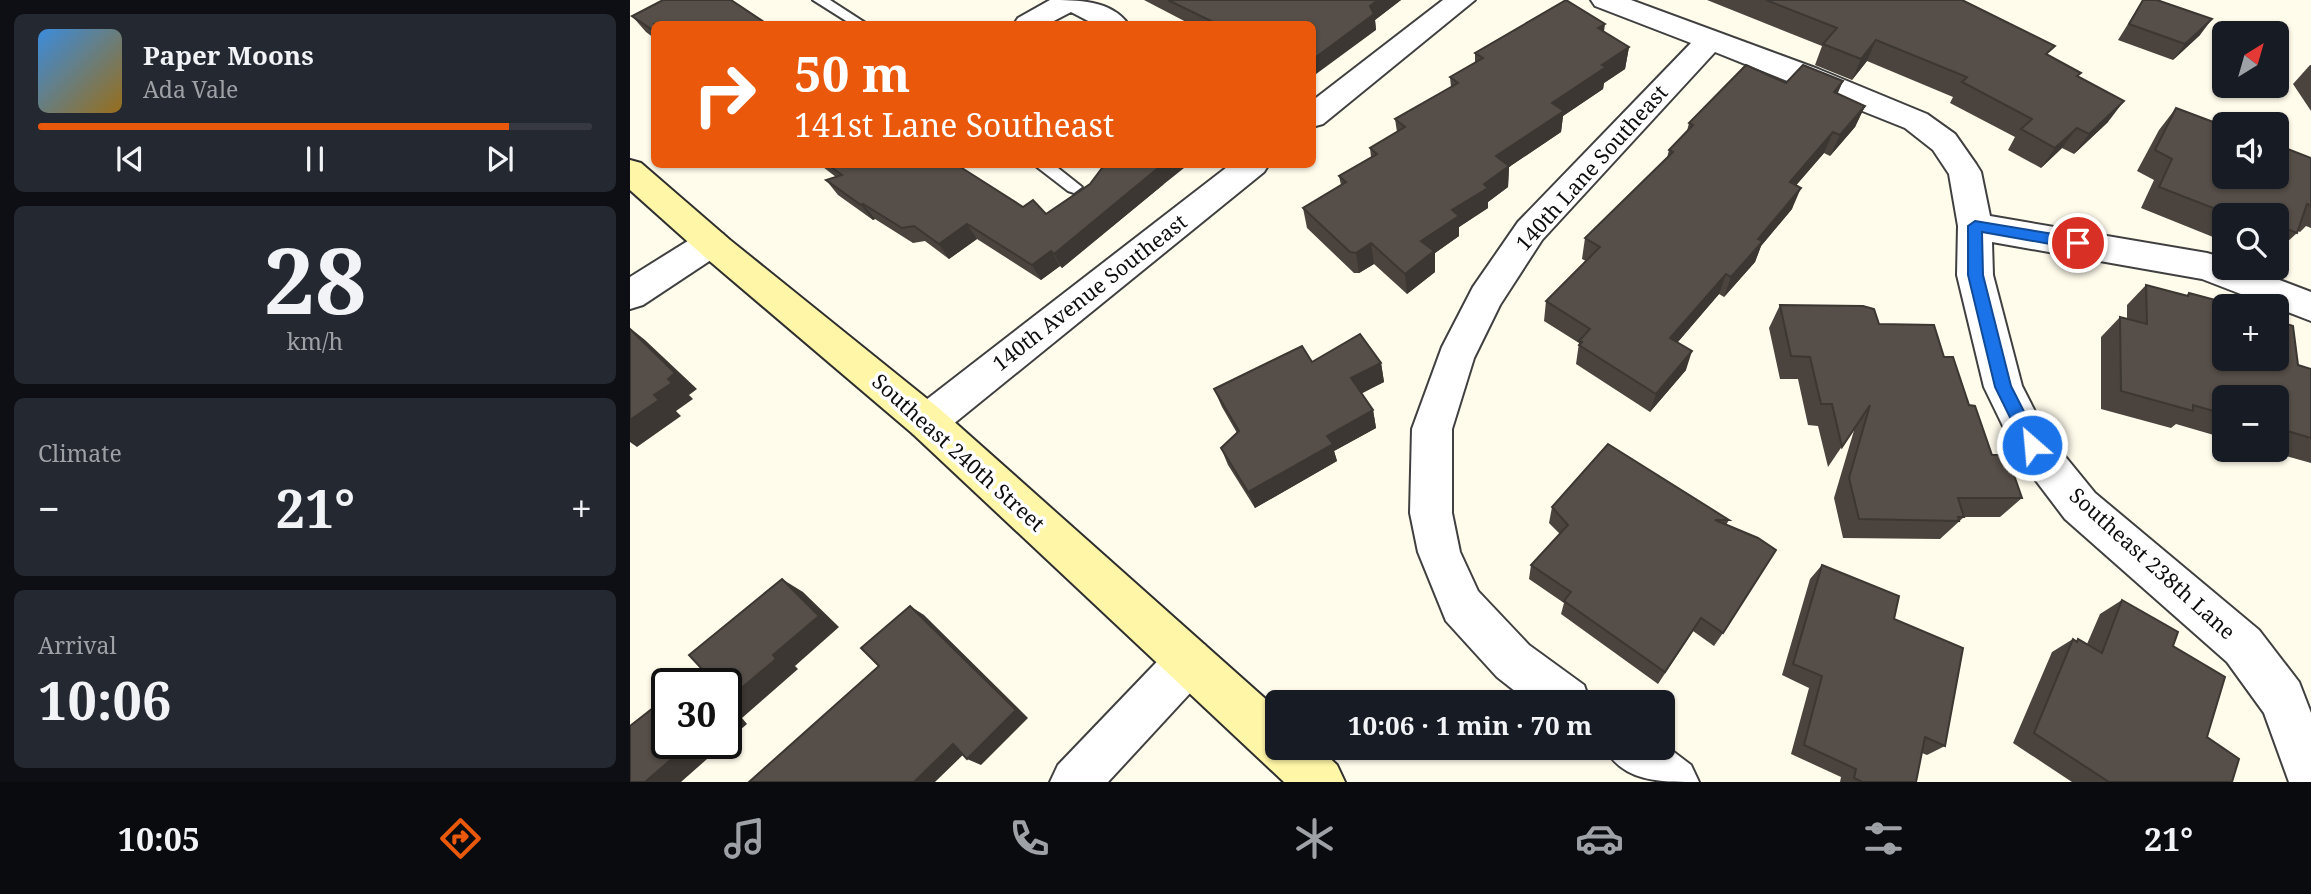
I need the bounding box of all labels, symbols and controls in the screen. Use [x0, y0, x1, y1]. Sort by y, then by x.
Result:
north arrow [2212, 21, 2289, 98]
map controls [2212, 21, 2289, 462]
text: Paper Moons [143, 37, 314, 73]
text: 50 m [794, 40, 910, 106]
icon: right [679, 49, 770, 140]
text: Ada Vale [143, 73, 238, 105]
street label: 140th Lane Southeast [1509, 78, 1673, 256]
text: 141st Lane Southeast [794, 103, 1114, 146]
button: sound [2212, 112, 2289, 189]
icon: previous [111, 140, 149, 178]
icon: pause [296, 140, 334, 178]
icon: next [481, 140, 519, 178]
button: search [2212, 203, 2289, 280]
street label: 140th Avenue Southeast [986, 207, 1192, 377]
pin [2048, 213, 2108, 273]
text: 28 [264, 217, 366, 341]
icon: arrive [2059, 224, 2097, 262]
button: + [2212, 294, 2289, 371]
text: km/h [287, 325, 343, 357]
street label: Southeast 240th Street [866, 367, 1051, 537]
button: − [2212, 385, 2289, 462]
position arrow [1995, 408, 2069, 482]
text: Climate [38, 437, 122, 469]
text: 21° [276, 472, 355, 543]
street label: Southeast 238th Lane [2064, 481, 2242, 645]
text: − [38, 482, 60, 534]
text: + [571, 482, 592, 534]
text: Arrival [38, 629, 117, 661]
text: 10:06 [38, 664, 171, 735]
speed limit sign: 30 [651, 668, 742, 759]
text: 10:06 · 1 min · 70 m [1348, 707, 1592, 743]
icon: directions [436, 814, 485, 863]
icon: music [720, 814, 769, 863]
icon: phone [1005, 814, 1054, 863]
icon: climate [1290, 814, 1339, 863]
icon: car [1575, 814, 1624, 863]
icon: filters [1859, 814, 1908, 863]
text: 10:05 [118, 817, 200, 860]
text: 21° [2144, 817, 2193, 860]

